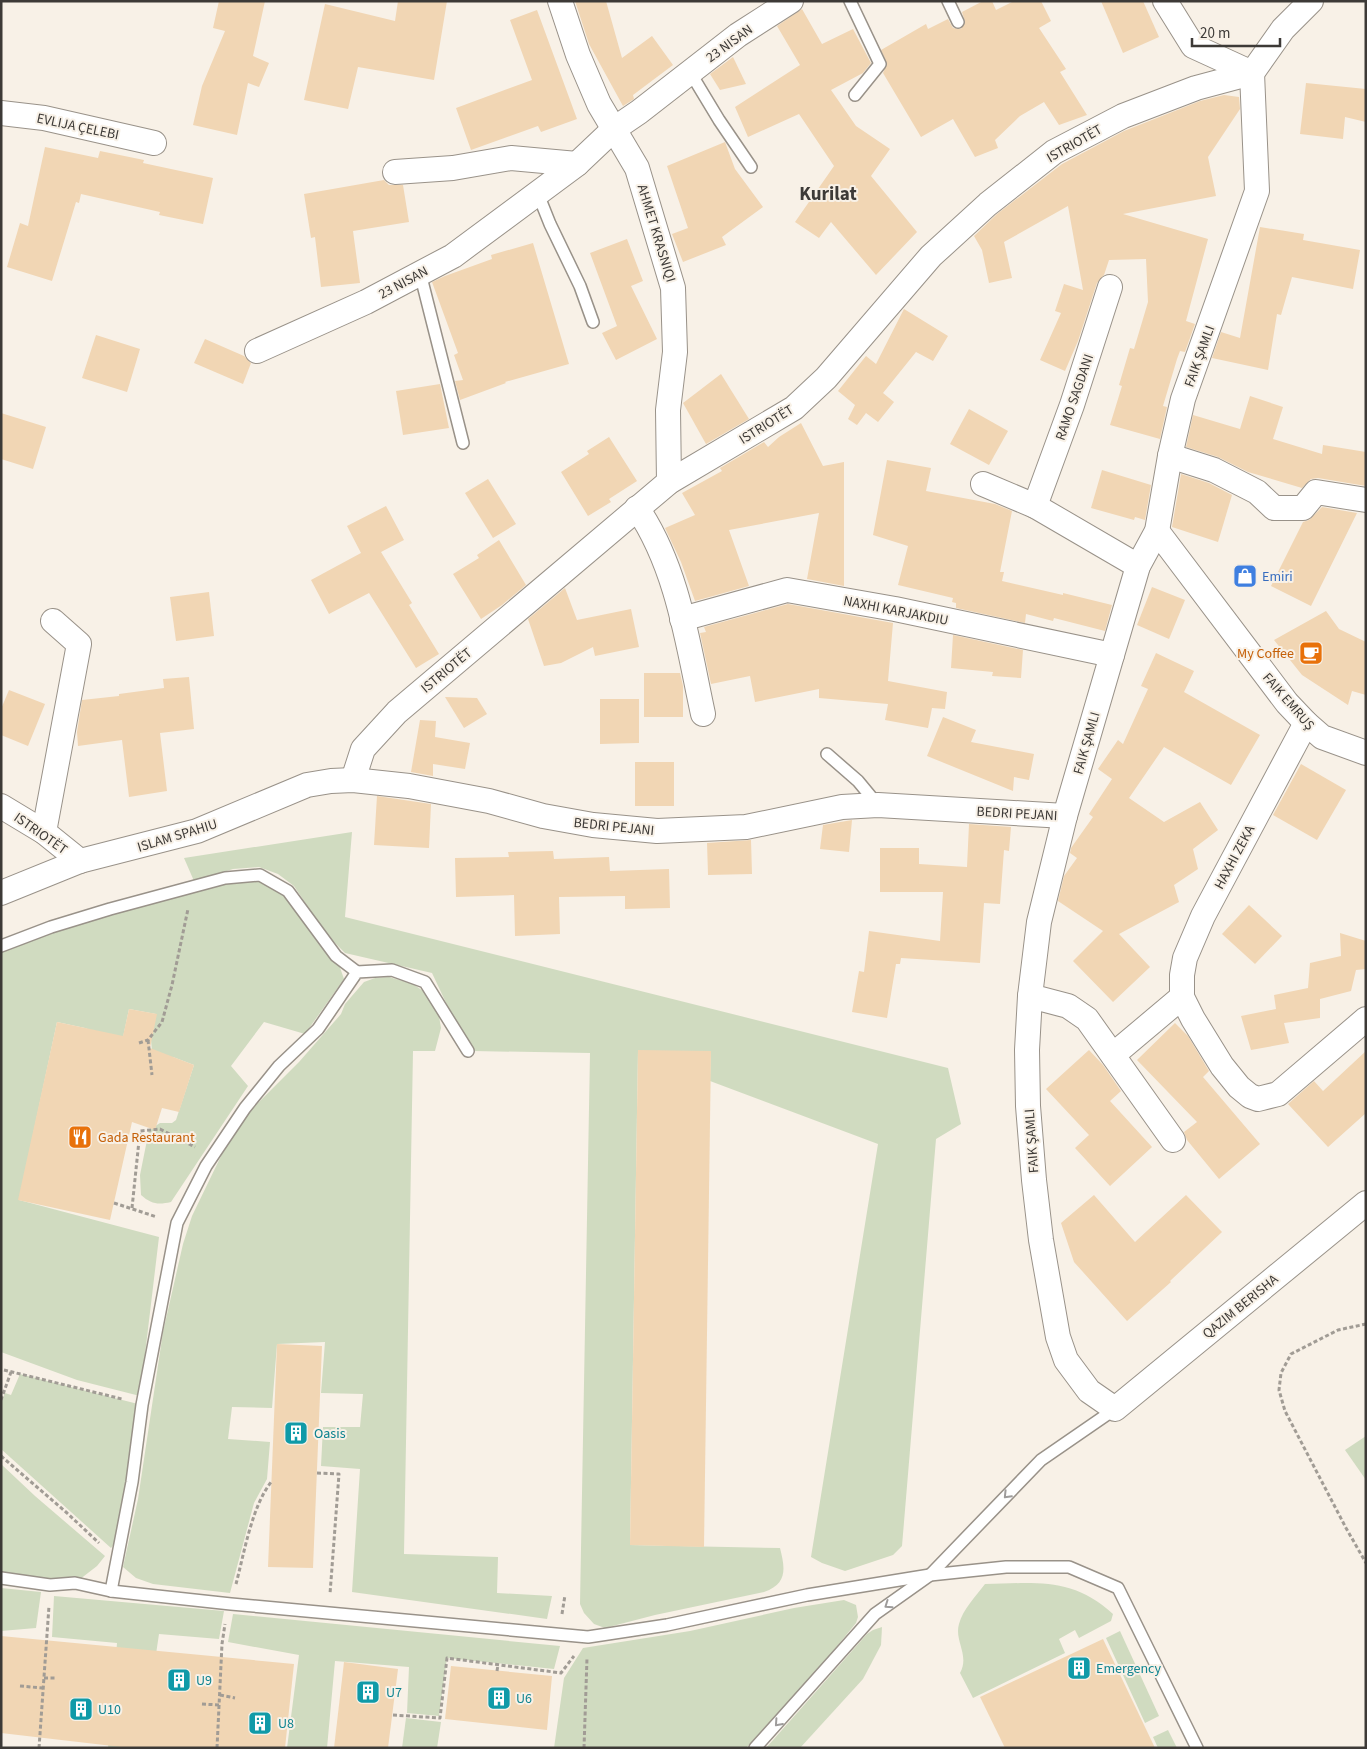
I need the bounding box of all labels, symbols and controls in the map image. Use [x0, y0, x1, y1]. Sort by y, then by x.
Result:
scale bar [1192, 15, 1280, 47]
street label: 23 NISAN [702, 20, 757, 68]
text: 20 m [1200, 23, 1230, 44]
street label: EVLIJA ÇELEBI [35, 109, 121, 145]
street label: ISTRIOTËT [1043, 120, 1107, 168]
district label: Kurilat [799, 181, 857, 208]
street label: AHMET KRASNIQI [632, 182, 680, 285]
street label: 23 NISAN [375, 261, 432, 304]
street label: FAIK ŞAMLI [1180, 323, 1220, 390]
street label: RAMO SAGDANI [1051, 351, 1099, 443]
street label: ISTRIOTËT [735, 400, 798, 450]
shop icon: Emiri [1232, 563, 1258, 589]
place label: Emiri [1262, 567, 1293, 587]
street label: NAXHI KARJAKDIU [842, 591, 950, 631]
cafe icon: My Coffee [1298, 640, 1324, 666]
street label: ISTRIOTËT [417, 643, 477, 698]
place label: My Coffee [1237, 644, 1294, 664]
street label: FAIK EMRUŞ [1258, 668, 1319, 735]
street label: FAIK ŞAMLI [1068, 710, 1105, 777]
street label: BEDRI PEJANI [976, 802, 1058, 826]
street label: ISTRIOTËT [10, 808, 72, 860]
street label: BEDRI PEJANI [573, 813, 655, 841]
street label: ISLAM SPAHIU [135, 814, 220, 858]
street label: HAXHI ZEKA [1210, 821, 1260, 893]
street label: FAIK ŞAMLI [1020, 1108, 1044, 1174]
restaurant icon: Gada Restaurant [67, 1124, 93, 1150]
place label: Gada Restaurant [98, 1128, 195, 1148]
street label: QAZIM BERISHA [1198, 1270, 1283, 1344]
building icon: Oasis [283, 1420, 309, 1446]
place label: Oasis [314, 1424, 346, 1444]
one-way arrow [1004, 1489, 1013, 1498]
one-way arrow [884, 1599, 894, 1608]
building icon: Emergency [1066, 1655, 1092, 1681]
place label: Emergency [1096, 1659, 1162, 1679]
building icon: U9 [166, 1667, 192, 1693]
place label: U9 [196, 1671, 212, 1691]
building icon: U7 [355, 1679, 381, 1705]
place label: U7 [386, 1683, 402, 1703]
building icon: U6 [486, 1685, 512, 1711]
place label: U6 [516, 1689, 532, 1709]
building icon: U10 [68, 1696, 94, 1722]
place label: U10 [98, 1700, 121, 1720]
building icon: U8 [247, 1710, 273, 1736]
place label: U8 [278, 1714, 294, 1734]
one-way arrow [774, 1718, 783, 1727]

